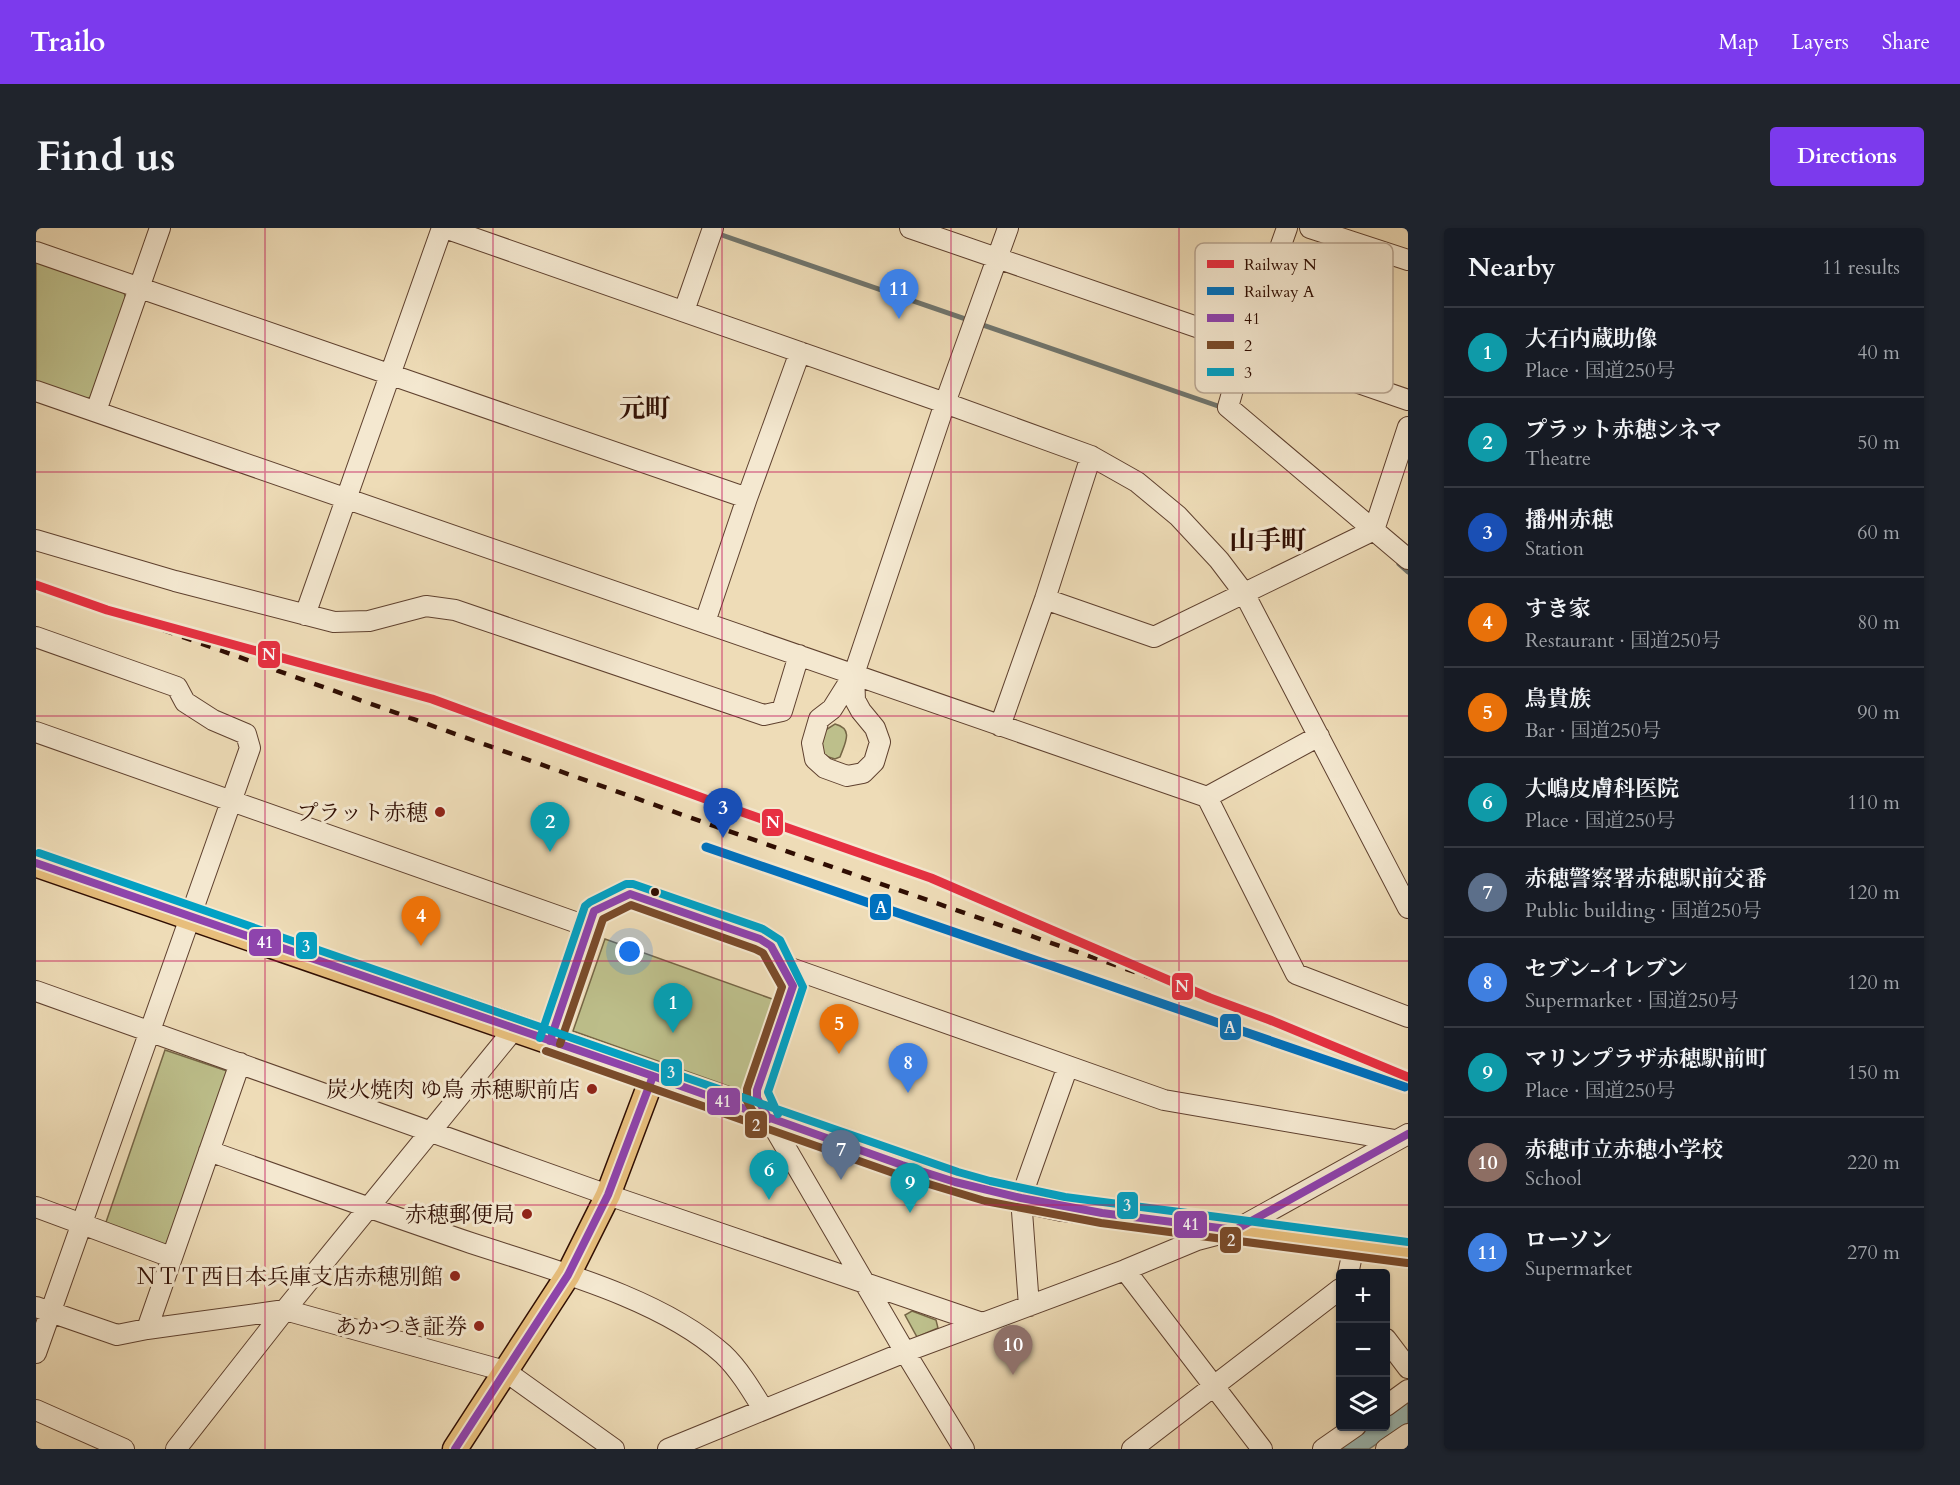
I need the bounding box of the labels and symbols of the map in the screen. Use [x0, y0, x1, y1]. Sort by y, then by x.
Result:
legend [1195, 243, 1393, 393]
text: Railway N [1244, 254, 1317, 276]
pin: 11 [880, 270, 918, 319]
text: Railway A [1244, 281, 1315, 303]
text: 41 [1244, 308, 1260, 330]
text: 2 [1244, 335, 1252, 357]
text: 3 [1244, 362, 1252, 384]
district label: 元町 [619, 391, 671, 426]
district label: 山手町 [1229, 523, 1307, 558]
line badge: N [257, 640, 281, 669]
text: N [262, 644, 276, 666]
pin: 3 [704, 788, 742, 838]
place label: プラット赤穂 [296, 798, 428, 828]
pin: 2 [530, 802, 570, 852]
marker: プラット赤穂 [433, 805, 447, 819]
line badge: N [761, 808, 784, 837]
text: N [766, 812, 780, 834]
unlabelled marker [649, 886, 661, 898]
line badge: A [869, 893, 892, 921]
pin: 4 [402, 896, 440, 946]
text: A [875, 897, 887, 919]
line badge: 41 [248, 928, 282, 957]
line badge: 3 [295, 931, 318, 960]
text: 41 [257, 932, 273, 954]
text: 3 [302, 936, 310, 958]
your location [615, 937, 644, 966]
line badge: N [1171, 972, 1194, 1001]
text: N [1175, 976, 1189, 998]
pin: 1 [654, 984, 692, 1033]
pin: 5 [820, 1004, 858, 1054]
line badge: A [1219, 1013, 1242, 1041]
text: A [1224, 1017, 1236, 1039]
pin: 8 [888, 1044, 928, 1093]
line badge: 3 [660, 1058, 683, 1087]
text: 3 [667, 1062, 675, 1084]
place label: 炭火焼肉 ゆ鳥 赤穂駅前店 [326, 1075, 580, 1105]
marker: 炭火焼肉 ゆ鳥 赤穂駅前店 [585, 1082, 599, 1096]
line badge: 41 [706, 1087, 741, 1116]
text: 41 [715, 1091, 731, 1113]
line badge: 2 [744, 1110, 768, 1139]
text: 2 [752, 1115, 760, 1137]
pin: 7 [822, 1130, 860, 1180]
pin: 6 [750, 1150, 788, 1200]
pin: 9 [890, 1164, 930, 1213]
line badge: 3 [1116, 1191, 1139, 1220]
text: 3 [1123, 1195, 1131, 1217]
place label: 赤穂郵便局 [405, 1200, 515, 1230]
marker: 赤穂郵便局 [520, 1207, 534, 1221]
line badge: 41 [1173, 1210, 1208, 1239]
text: 41 [1183, 1214, 1199, 1236]
line badge: 2 [1219, 1226, 1242, 1254]
text: 2 [1227, 1230, 1235, 1252]
place label: ＮＴＴ西日本兵庫支店赤穂別館 [135, 1262, 443, 1292]
marker: ＮＴＴ西日本兵庫支店赤穂別館 [448, 1269, 462, 1283]
place label: あかつき証券 [335, 1312, 467, 1342]
marker: あかつき証券 [472, 1319, 486, 1333]
pin: 10 [994, 1326, 1032, 1375]

